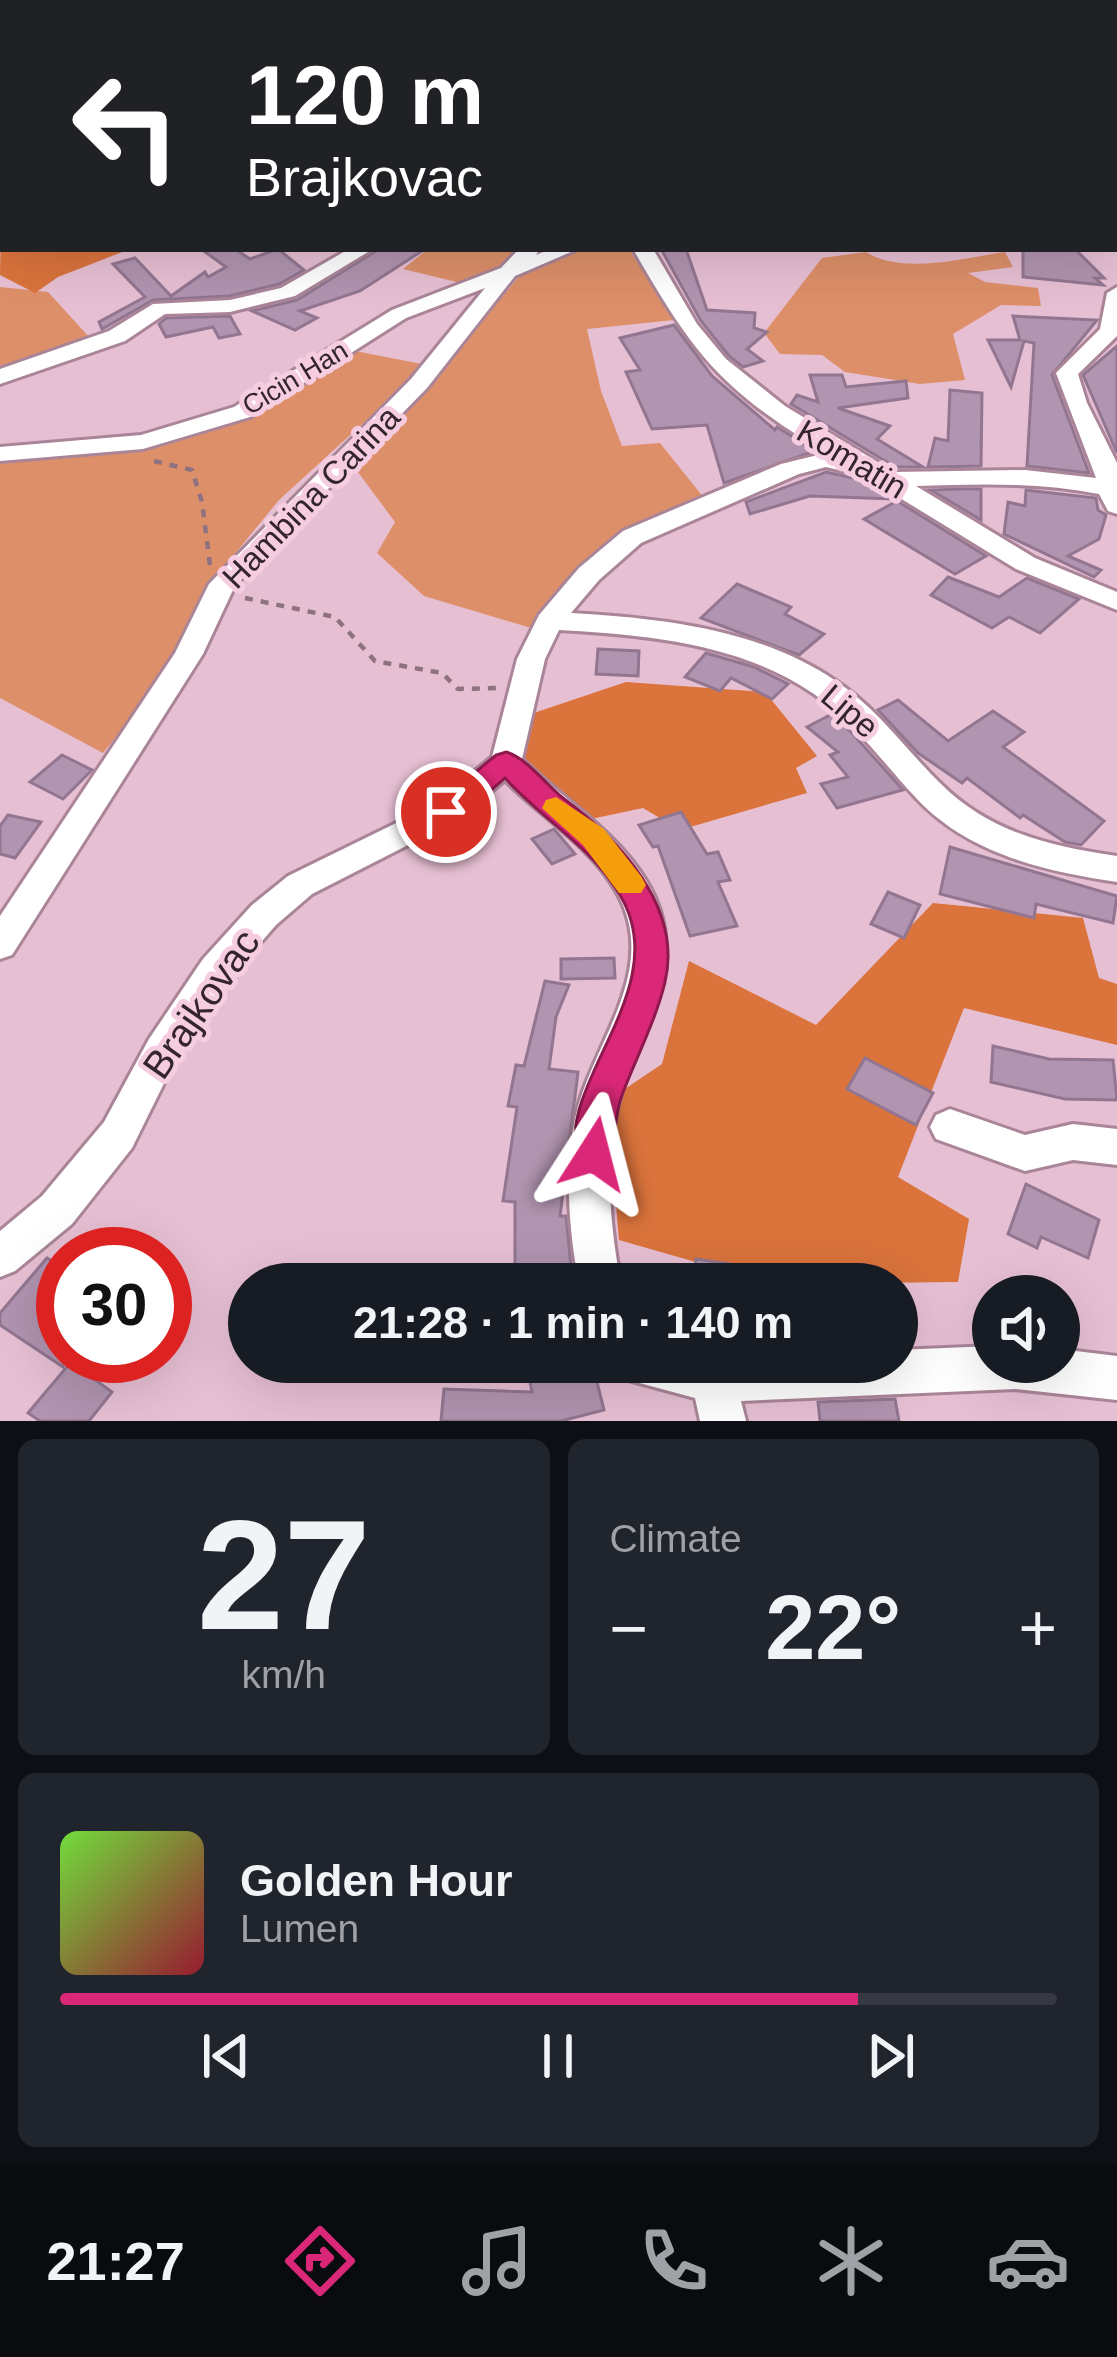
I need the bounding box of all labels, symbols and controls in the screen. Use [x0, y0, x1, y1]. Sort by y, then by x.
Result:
icon: left [48, 48, 204, 204]
text: 120 m [246, 48, 484, 142]
text: Brajkovac [246, 147, 483, 207]
street label: Cicin Han [237, 335, 353, 421]
street label: Hambina Carina [215, 398, 408, 596]
street label: Komatin [791, 412, 913, 506]
street label: Lipe [814, 677, 886, 745]
pin [395, 761, 497, 863]
icon: arrive [413, 779, 479, 845]
street label: Brajkovac [134, 922, 268, 1086]
position arrow [531, 1091, 657, 1217]
speed limit sign: 30 [36, 1227, 192, 1383]
map controls [972, 1275, 1080, 1383]
button: sound [972, 1275, 1080, 1383]
text: 21:28 · 1 min · 140 m [353, 1297, 793, 1348]
text: 27 [197, 1488, 371, 1662]
text: Climate [610, 1517, 742, 1560]
text: 22° [765, 1578, 901, 1678]
text: − [610, 1591, 648, 1665]
text: + [1018, 1591, 1057, 1665]
text: km/h [241, 1653, 326, 1696]
text: Golden Hour [240, 1855, 512, 1906]
text: Lumen [240, 1907, 359, 1950]
icon: previous [193, 2023, 259, 2089]
icon: pause [525, 2023, 591, 2089]
icon: next [858, 2023, 924, 2089]
icon: directions [278, 2219, 362, 2303]
icon: music [455, 2219, 539, 2303]
icon: phone [632, 2219, 716, 2303]
icon: climate [809, 2219, 893, 2303]
icon: car [986, 2219, 1070, 2303]
text: 21:27 [47, 2231, 185, 2291]

